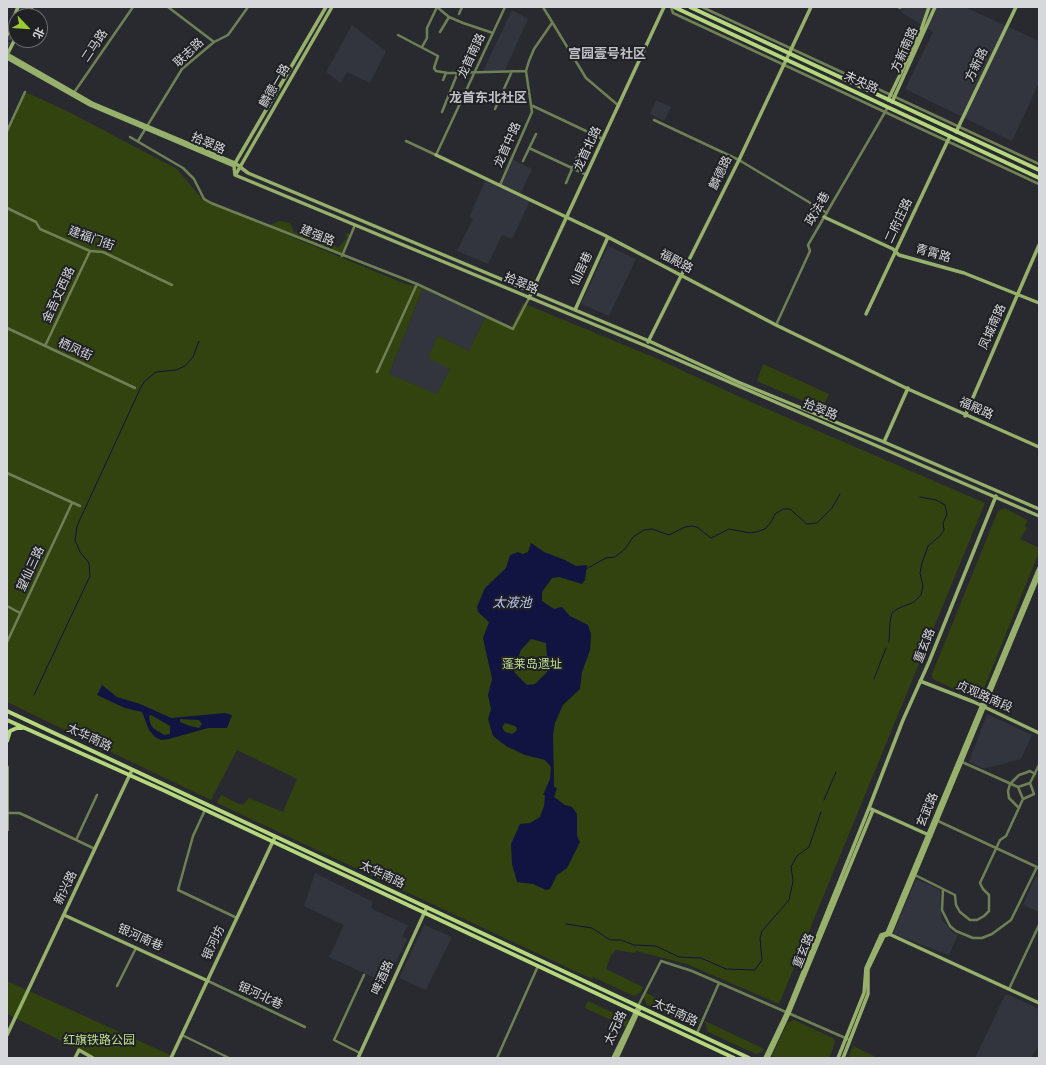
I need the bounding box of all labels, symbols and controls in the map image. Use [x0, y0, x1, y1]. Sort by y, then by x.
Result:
north arrow [8, 8, 48, 48]
text: 北 [30, 25, 47, 41]
street label: 方新南路 [889, 25, 921, 75]
street label: 二马路 [79, 27, 111, 65]
street label: 龙首南路 [455, 31, 489, 81]
street label: 联志路 [171, 35, 207, 71]
street label: 方新路 [963, 46, 991, 84]
district label: 宫园壹号社区 [568, 47, 646, 63]
street label: 麟德一路 [257, 62, 293, 110]
street label: 未央路 [842, 69, 880, 97]
district label: 龙首东北社区 [449, 91, 527, 107]
street label: 龙首中路 [492, 120, 524, 170]
street label: 龙首北路 [571, 124, 605, 174]
street label: 拾翠路 [189, 130, 227, 158]
street label: 麟德路 [707, 154, 735, 192]
street label: 政法巷 [803, 190, 833, 228]
street label: 二府庄路 [882, 196, 916, 246]
street label: 建强路 [298, 223, 336, 249]
street label: 建福门街 [66, 224, 116, 254]
street label: 青霄路 [914, 242, 952, 266]
street label: 福殿路 [657, 247, 695, 277]
street label: 仙居巷 [568, 250, 596, 288]
street label: 金吾丈西路 [40, 265, 78, 325]
street label: 拾翠路 [502, 270, 540, 298]
street label: 凤城南路 [977, 302, 1009, 352]
street label: 栖凤街 [56, 336, 94, 364]
street label: 福殿路 [957, 395, 995, 423]
street label: 拾翠路 [801, 397, 839, 423]
street label: 望仙三路 [14, 544, 48, 594]
water label: 太液池 [493, 596, 531, 612]
street label: 重玄路 [912, 627, 938, 665]
park label: 蓬莱岛遗址 [502, 658, 562, 672]
street label: 贞观路南段 [954, 678, 1014, 716]
street label: 太华南路 [64, 721, 114, 755]
street label: 玄武路 [914, 791, 942, 829]
street label: 太华南路 [357, 858, 407, 892]
street label: 新兴路 [52, 869, 80, 907]
street label: 银河南巷 [115, 922, 165, 954]
street label: 银河坊 [200, 924, 228, 962]
street label: 重玄路 [791, 932, 817, 970]
street label: 啤酒路 [369, 959, 397, 997]
street label: 银河北巷 [235, 979, 285, 1013]
street label: 太华南路 [650, 996, 700, 1030]
street label: 太元路 [602, 1009, 630, 1047]
park label: 红旗铁路公园 [63, 1034, 135, 1048]

